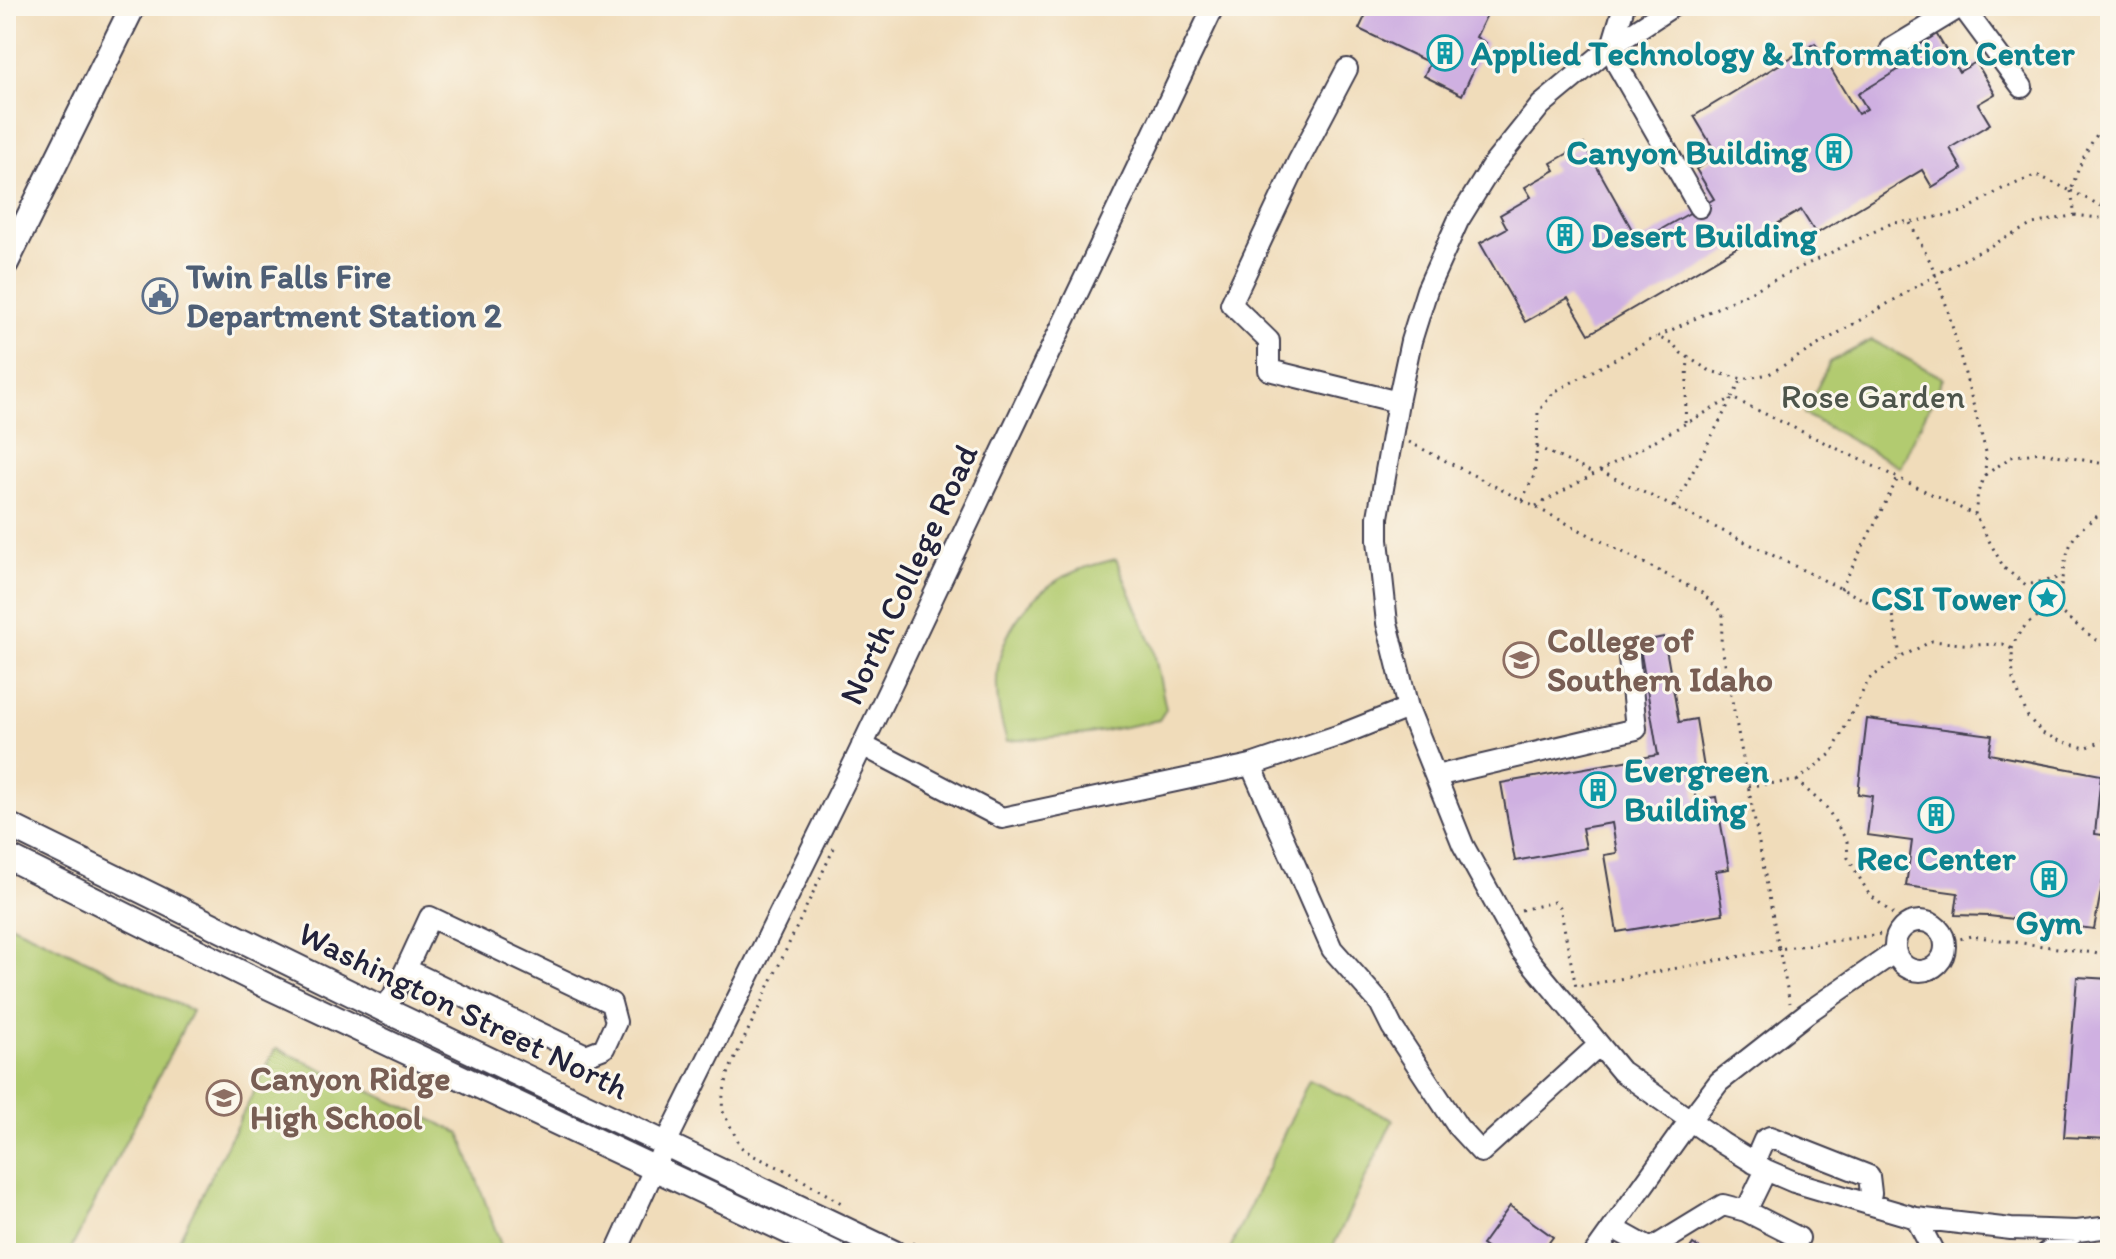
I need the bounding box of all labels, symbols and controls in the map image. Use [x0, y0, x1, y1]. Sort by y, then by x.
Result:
place label: Applied Technology & Information Center [1471, 33, 2075, 74]
building icon: Applied Technology & Information Center [1426, 34, 1464, 72]
place label: Canyon Building [1566, 132, 1809, 173]
building icon: Canyon Building [1815, 133, 1853, 171]
place label: Desert Building [1591, 215, 1818, 256]
building icon: Desert Building [1546, 216, 1584, 254]
place label: Twin Falls Fire Department Station 2 [185, 256, 502, 336]
public building icon: Twin Falls Fire Department Station 2 [141, 277, 179, 315]
park label: Rose Garden [1781, 376, 1965, 417]
street label: North College Road [830, 437, 987, 711]
place label: CSI Tower [1871, 578, 2022, 619]
place icon: CSI Tower [2028, 579, 2066, 617]
place label: College of Southern Idaho [1547, 620, 1773, 700]
school or university icon: College of Southern Idaho [1502, 641, 1540, 679]
place label: Evergreen Building [1624, 750, 1770, 830]
building icon: Evergreen Building [1579, 771, 1617, 809]
building icon: Rec Center [1917, 796, 1955, 834]
place label: Rec Center [1857, 838, 2016, 879]
building icon: Gym [2030, 860, 2068, 898]
place label: Gym [2016, 902, 2083, 943]
street label: Washington Street North [292, 913, 636, 1108]
place label: Canyon Ridge High School [250, 1058, 450, 1138]
school or university icon: Canyon Ridge High School [205, 1079, 243, 1117]

